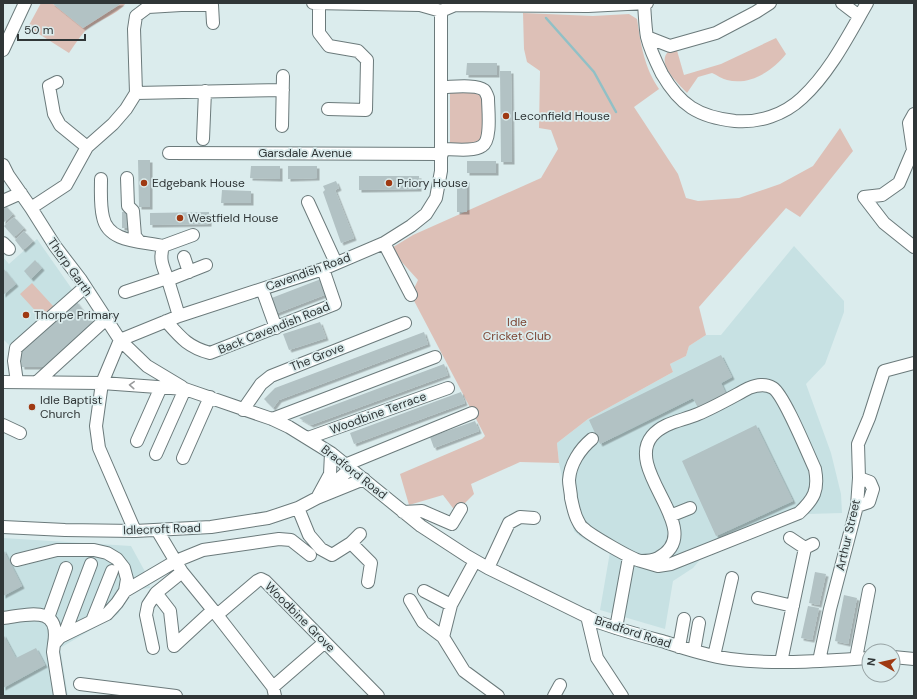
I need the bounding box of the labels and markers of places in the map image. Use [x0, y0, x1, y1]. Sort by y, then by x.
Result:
place label: Leconfield House [514, 108, 610, 124]
marker: Leconfield House [501, 111, 511, 121]
place label: Edgebank House [152, 175, 245, 191]
place label: Priory House [397, 175, 468, 191]
marker: Edgebank House [139, 178, 149, 188]
marker: Priory House [384, 178, 394, 188]
place label: Westfield House [188, 210, 278, 226]
marker: Westfield House [175, 213, 185, 223]
place label: Thorpe Primary [34, 307, 120, 323]
marker: Thorpe Primary [21, 310, 31, 320]
place label: Idle Baptist Church [40, 392, 102, 422]
marker: Idle Baptist Church [27, 402, 37, 412]

